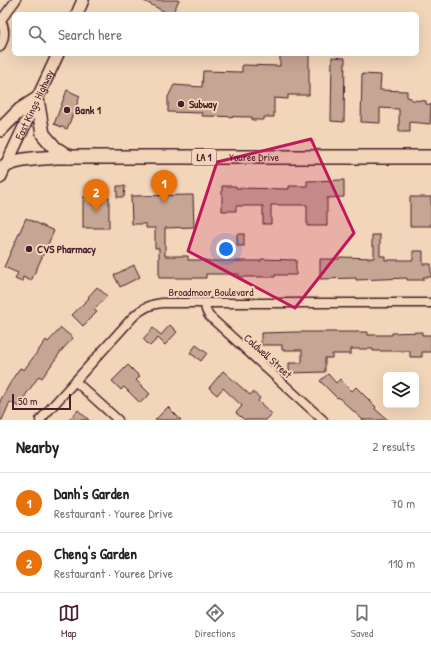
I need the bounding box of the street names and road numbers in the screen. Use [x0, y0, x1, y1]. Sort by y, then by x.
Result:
street label: East Kings Highway [12, 67, 57, 142]
road number: LA 1 [192, 149, 216, 165]
street label: Youree Drive [229, 150, 280, 164]
street label: Broadmoor Boulevard [169, 285, 254, 299]
street label: Coldwell Street [241, 331, 295, 381]

